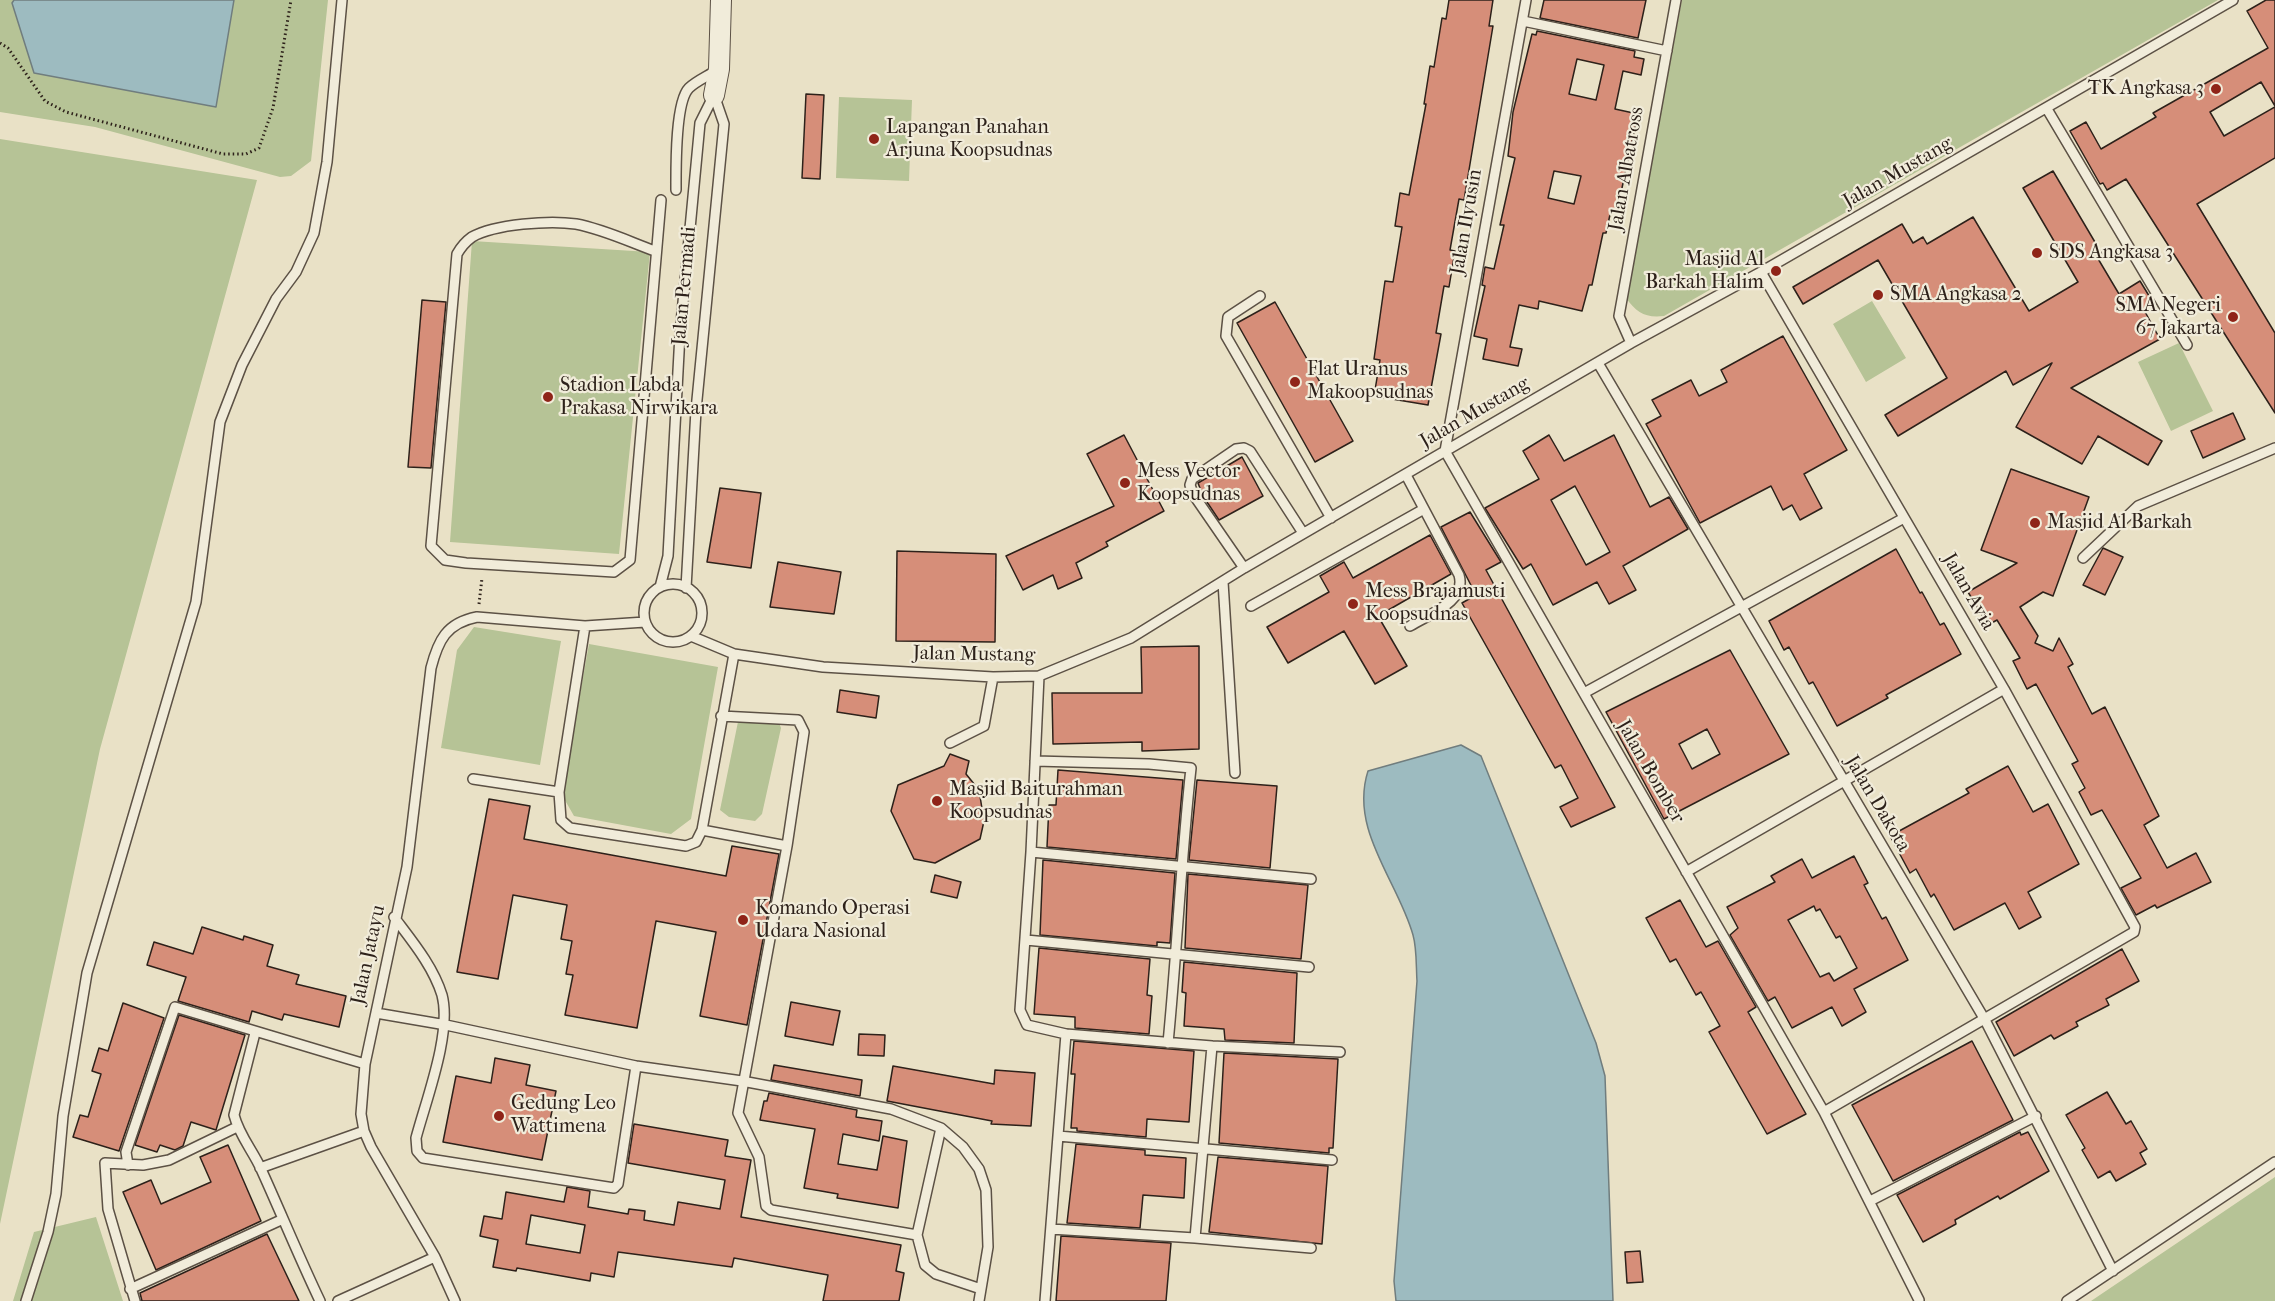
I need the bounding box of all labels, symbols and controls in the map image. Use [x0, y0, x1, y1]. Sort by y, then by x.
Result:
place label: TK Angkasa 3 [2088, 77, 2204, 101]
marker: TK Angkasa 3 [2209, 82, 2223, 96]
street label: Jalan Albatross [1604, 105, 1650, 233]
place label: Lapangan Panahan Arjuna Koopsudnas [886, 116, 1052, 163]
marker: Lapangan Panahan Arjuna Koopsudnas [867, 132, 881, 146]
street label: Jalan Mustang [1839, 132, 1957, 214]
street label: Jalan Ilyusin [1446, 167, 1488, 277]
street label: Jalan Permadi [668, 225, 702, 347]
place label: SDS Angkasa 3 [2049, 241, 2173, 265]
marker: SDS Angkasa 3 [2030, 246, 2044, 260]
place label: Masjid Al Barkah Halim [1645, 248, 1764, 295]
marker: Masjid Al Barkah Halim [1769, 264, 1783, 278]
place label: SMA Angkasa 2 [1890, 283, 2022, 307]
marker: SMA Angkasa 2 [1871, 288, 1885, 302]
place label: SMA Negeri 67 Jakarta [2115, 294, 2221, 341]
marker: SMA Negeri 67 Jakarta [2226, 310, 2240, 324]
place label: Flat Uranus Makoopsudnas [1307, 358, 1433, 405]
street label: Jalan Mustang [1416, 372, 1534, 454]
place label: Stadion Labda Prakasa Nirwikara [560, 374, 718, 421]
marker: Flat Uranus Makoopsudnas [1288, 375, 1302, 389]
marker: Stadion Labda Prakasa Nirwikara [541, 390, 555, 404]
place label: Mess Vector Koopsudnas [1137, 460, 1240, 507]
marker: Mess Vector Koopsudnas [1118, 476, 1132, 490]
place label: Masjid Al Barkah [2047, 511, 2192, 535]
marker: Masjid Al Barkah [2028, 516, 2042, 530]
street label: Jalan Avia [1936, 549, 2000, 635]
place label: Mess Brajamusti Koopsudnas [1365, 580, 1505, 627]
marker: Mess Brajamusti Koopsudnas [1346, 597, 1360, 611]
street label: Jalan Mustang [913, 642, 1035, 668]
street label: Jalan Bomber [1611, 716, 1689, 828]
street label: Jalan Dakota [1839, 752, 1915, 856]
place label: Masjid Baiturahman Koopsudnas [949, 778, 1123, 825]
marker: Masjid Baiturahman Koopsudnas [930, 794, 944, 808]
place label: Komando Operasi Udara Nasional [755, 897, 910, 944]
street label: Jalan Jatayu [347, 903, 391, 1007]
marker: Komando Operasi Udara Nasional [736, 913, 750, 927]
place label: Gedung Leo Wattimena [511, 1092, 616, 1139]
marker: Gedung Leo Wattimena [492, 1109, 506, 1123]

